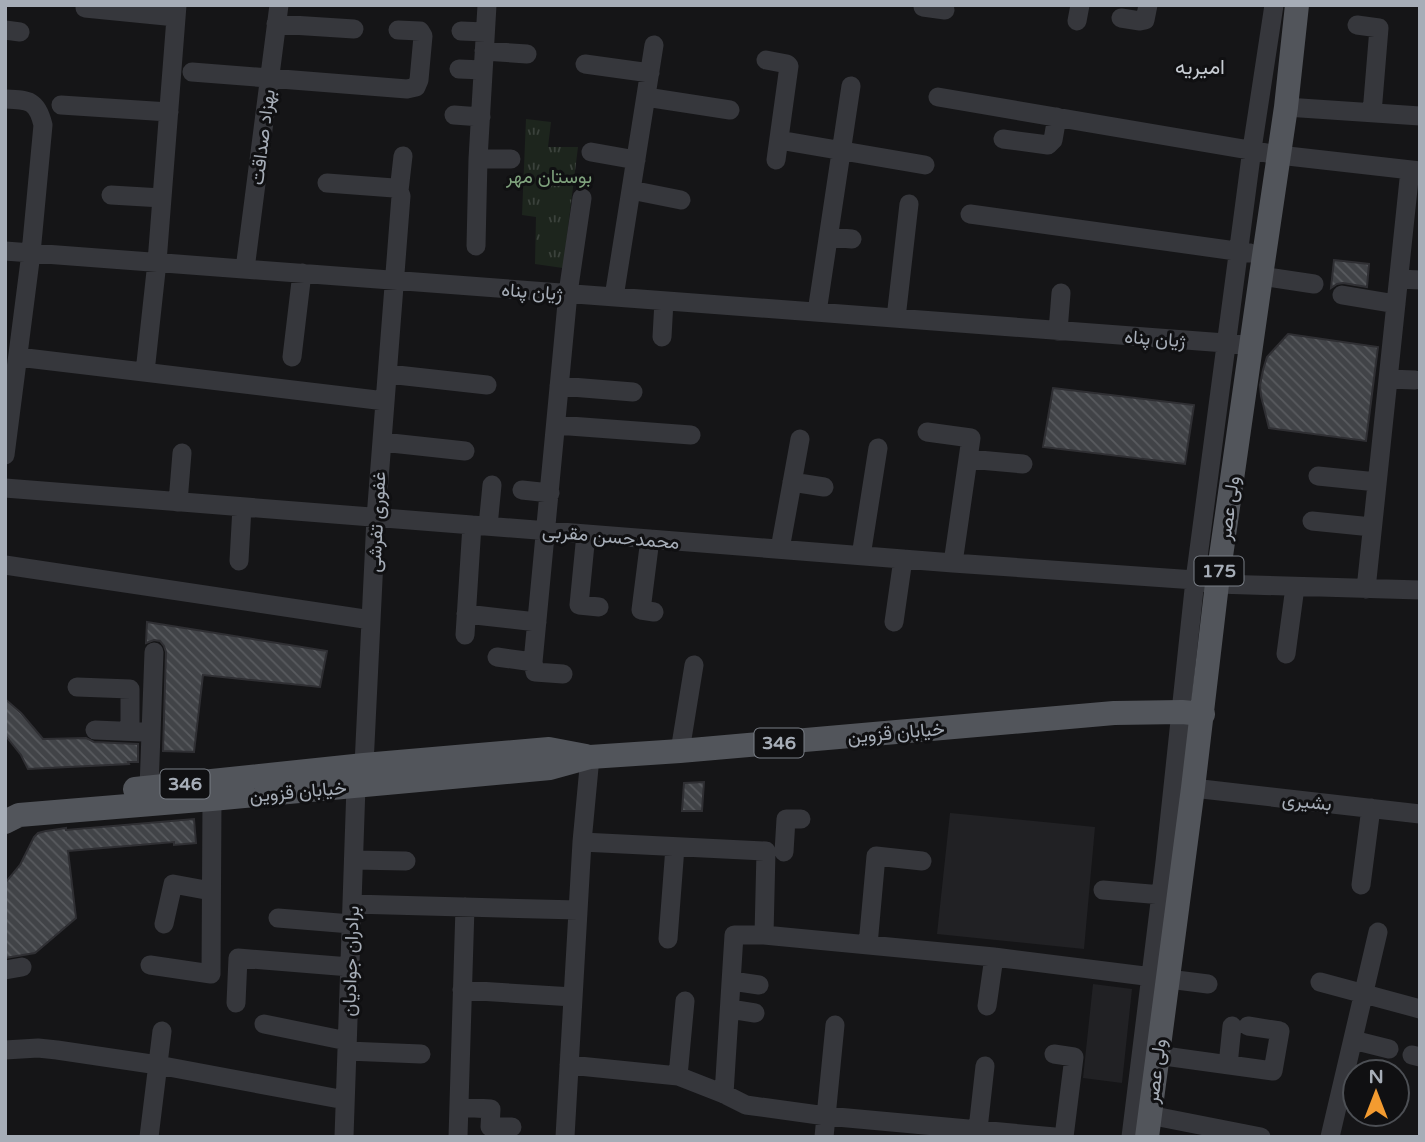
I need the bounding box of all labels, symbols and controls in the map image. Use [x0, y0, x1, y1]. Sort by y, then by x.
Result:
district label: امیریه [1175, 55, 1225, 80]
street label: بهزاد صداقت [246, 88, 280, 186]
park label: بوستان مهر [505, 166, 592, 188]
street label: ژیان پناه [500, 279, 564, 307]
street label: ژیان پناه [1123, 326, 1187, 354]
street label: غفوری تفرشی [363, 471, 391, 573]
street label: ولی عصر [1213, 475, 1244, 543]
street label: محمدحسن مقربی [541, 520, 680, 554]
road number: 175 [1194, 556, 1244, 586]
street label: خیابان قزوین [847, 718, 946, 748]
road number: 346 [754, 728, 804, 758]
road number: 346 [160, 770, 210, 798]
street label: خیابان قزوین [249, 777, 348, 807]
street label: بشیری [1281, 788, 1333, 816]
street label: برادران جوادیان [338, 905, 364, 1017]
street label: ولی عصر [1141, 1038, 1171, 1106]
north arrow [1341, 1058, 1411, 1128]
text: N [1368, 1066, 1384, 1088]

